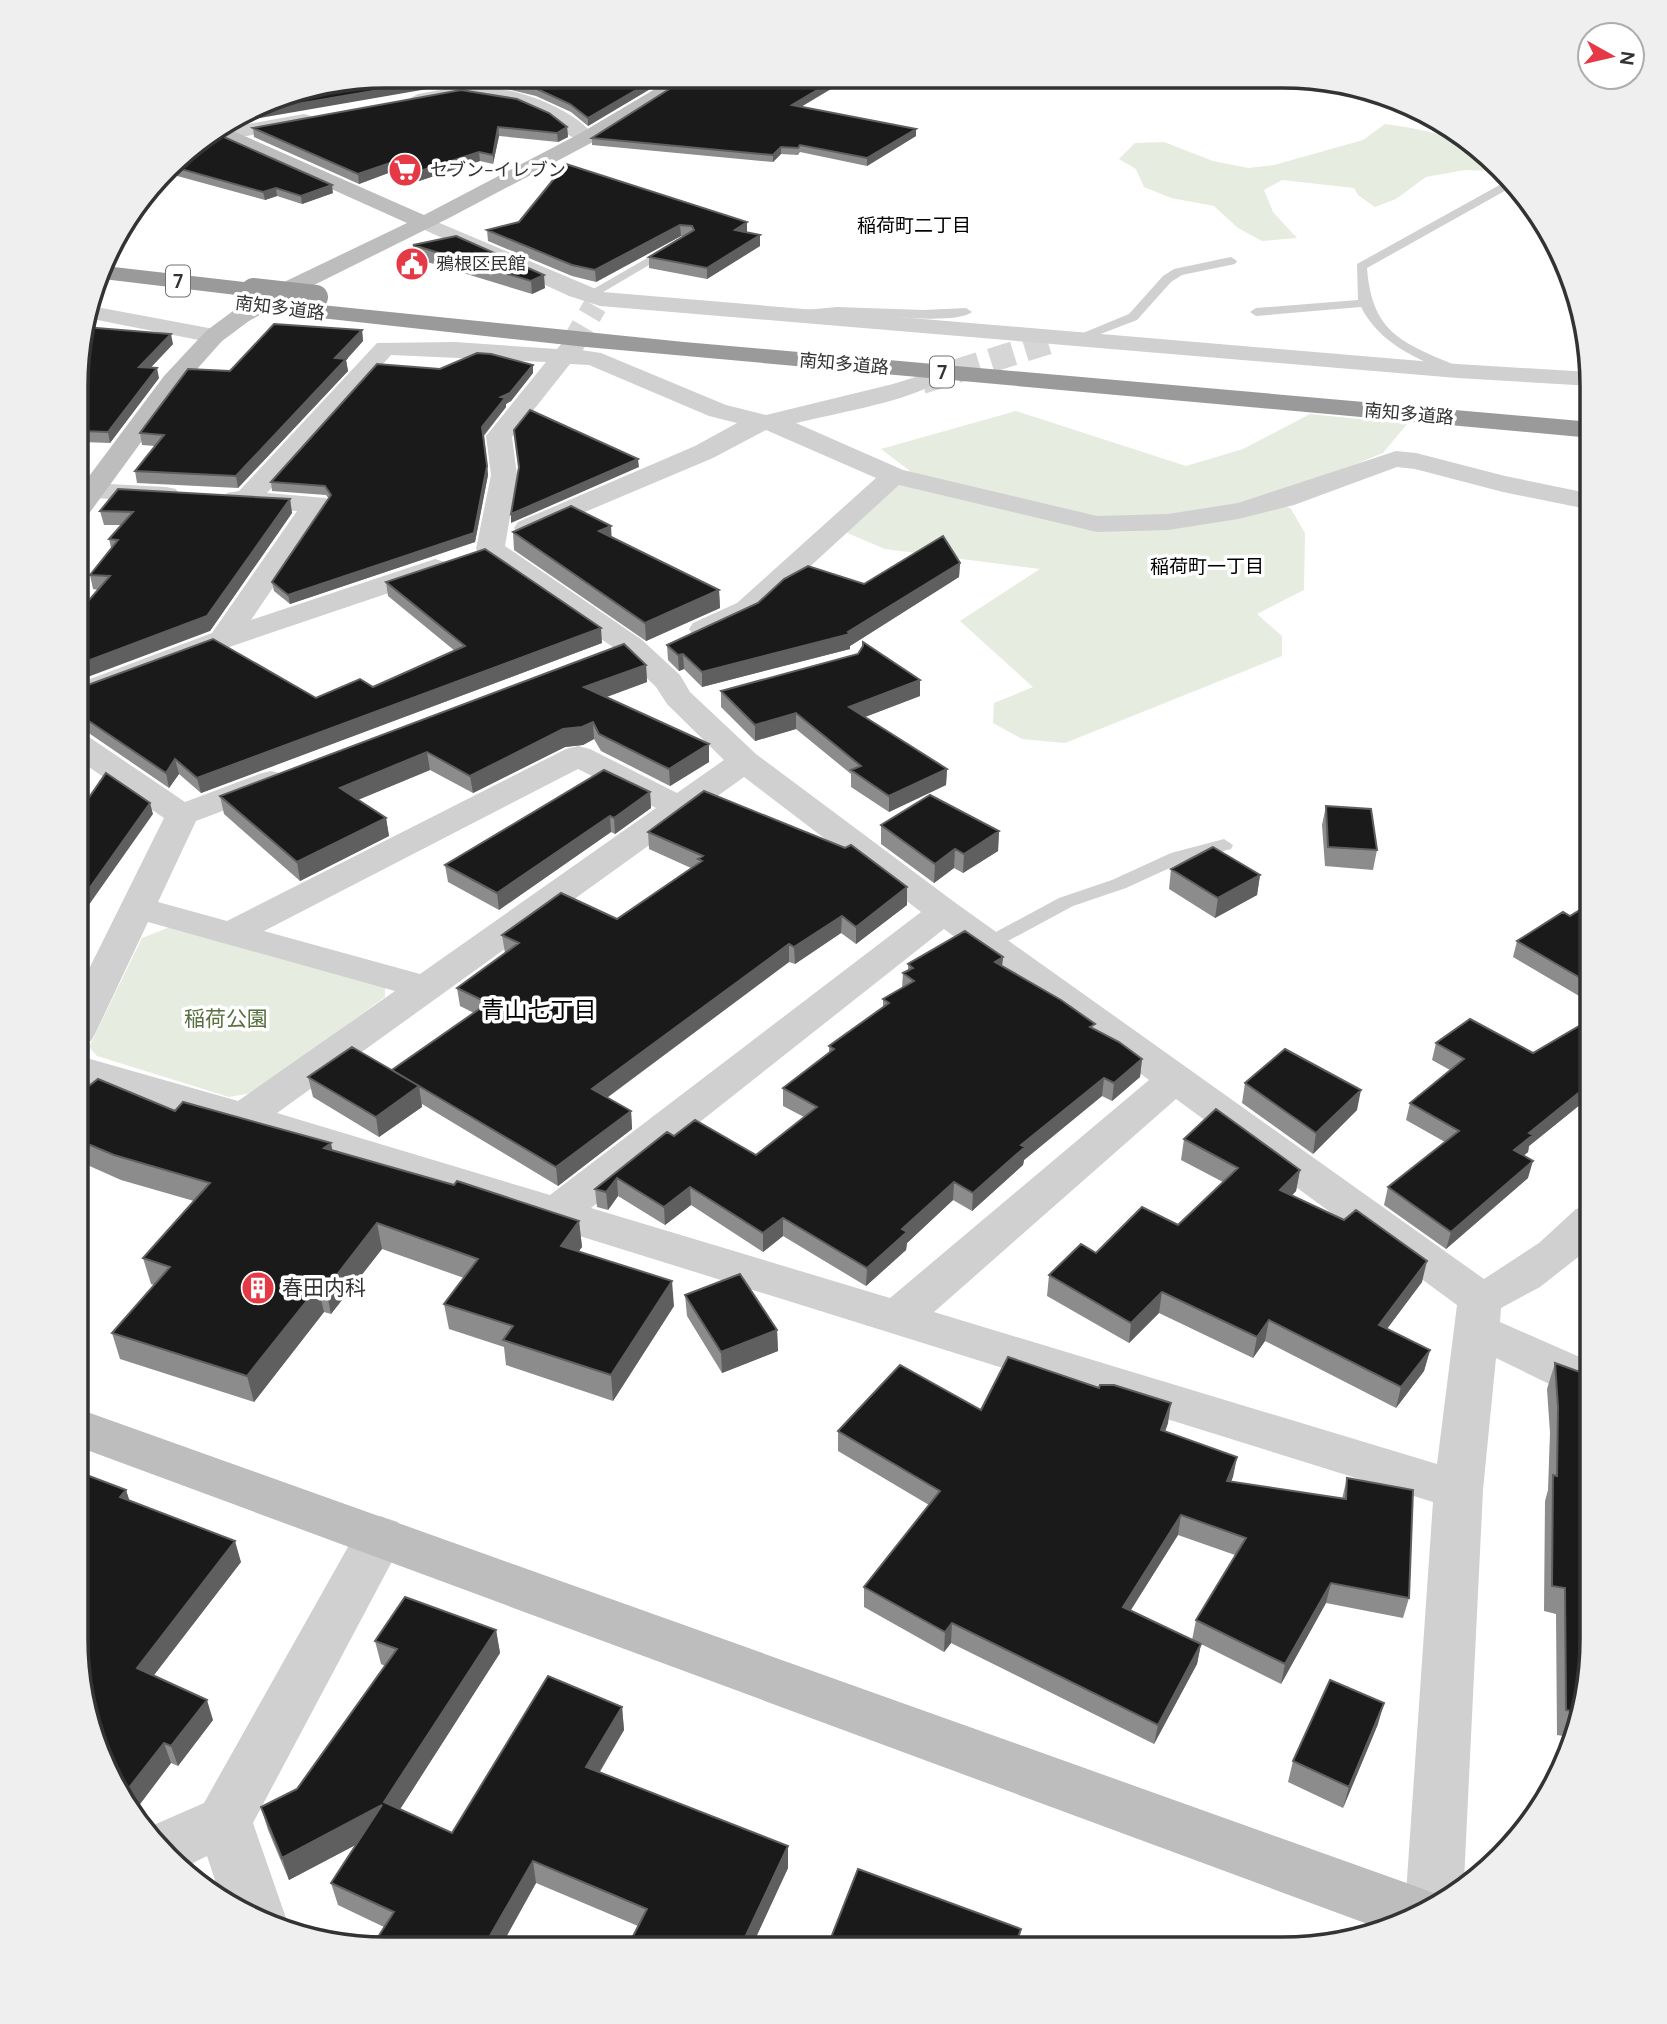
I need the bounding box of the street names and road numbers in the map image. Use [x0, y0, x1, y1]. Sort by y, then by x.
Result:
road number: 7 [166, 266, 190, 296]
street label: 南知多道路 [234, 291, 326, 325]
street label: 南知多道路 [798, 348, 890, 380]
road number: 7 [930, 356, 954, 388]
street label: 南知多道路 [1363, 398, 1455, 430]

